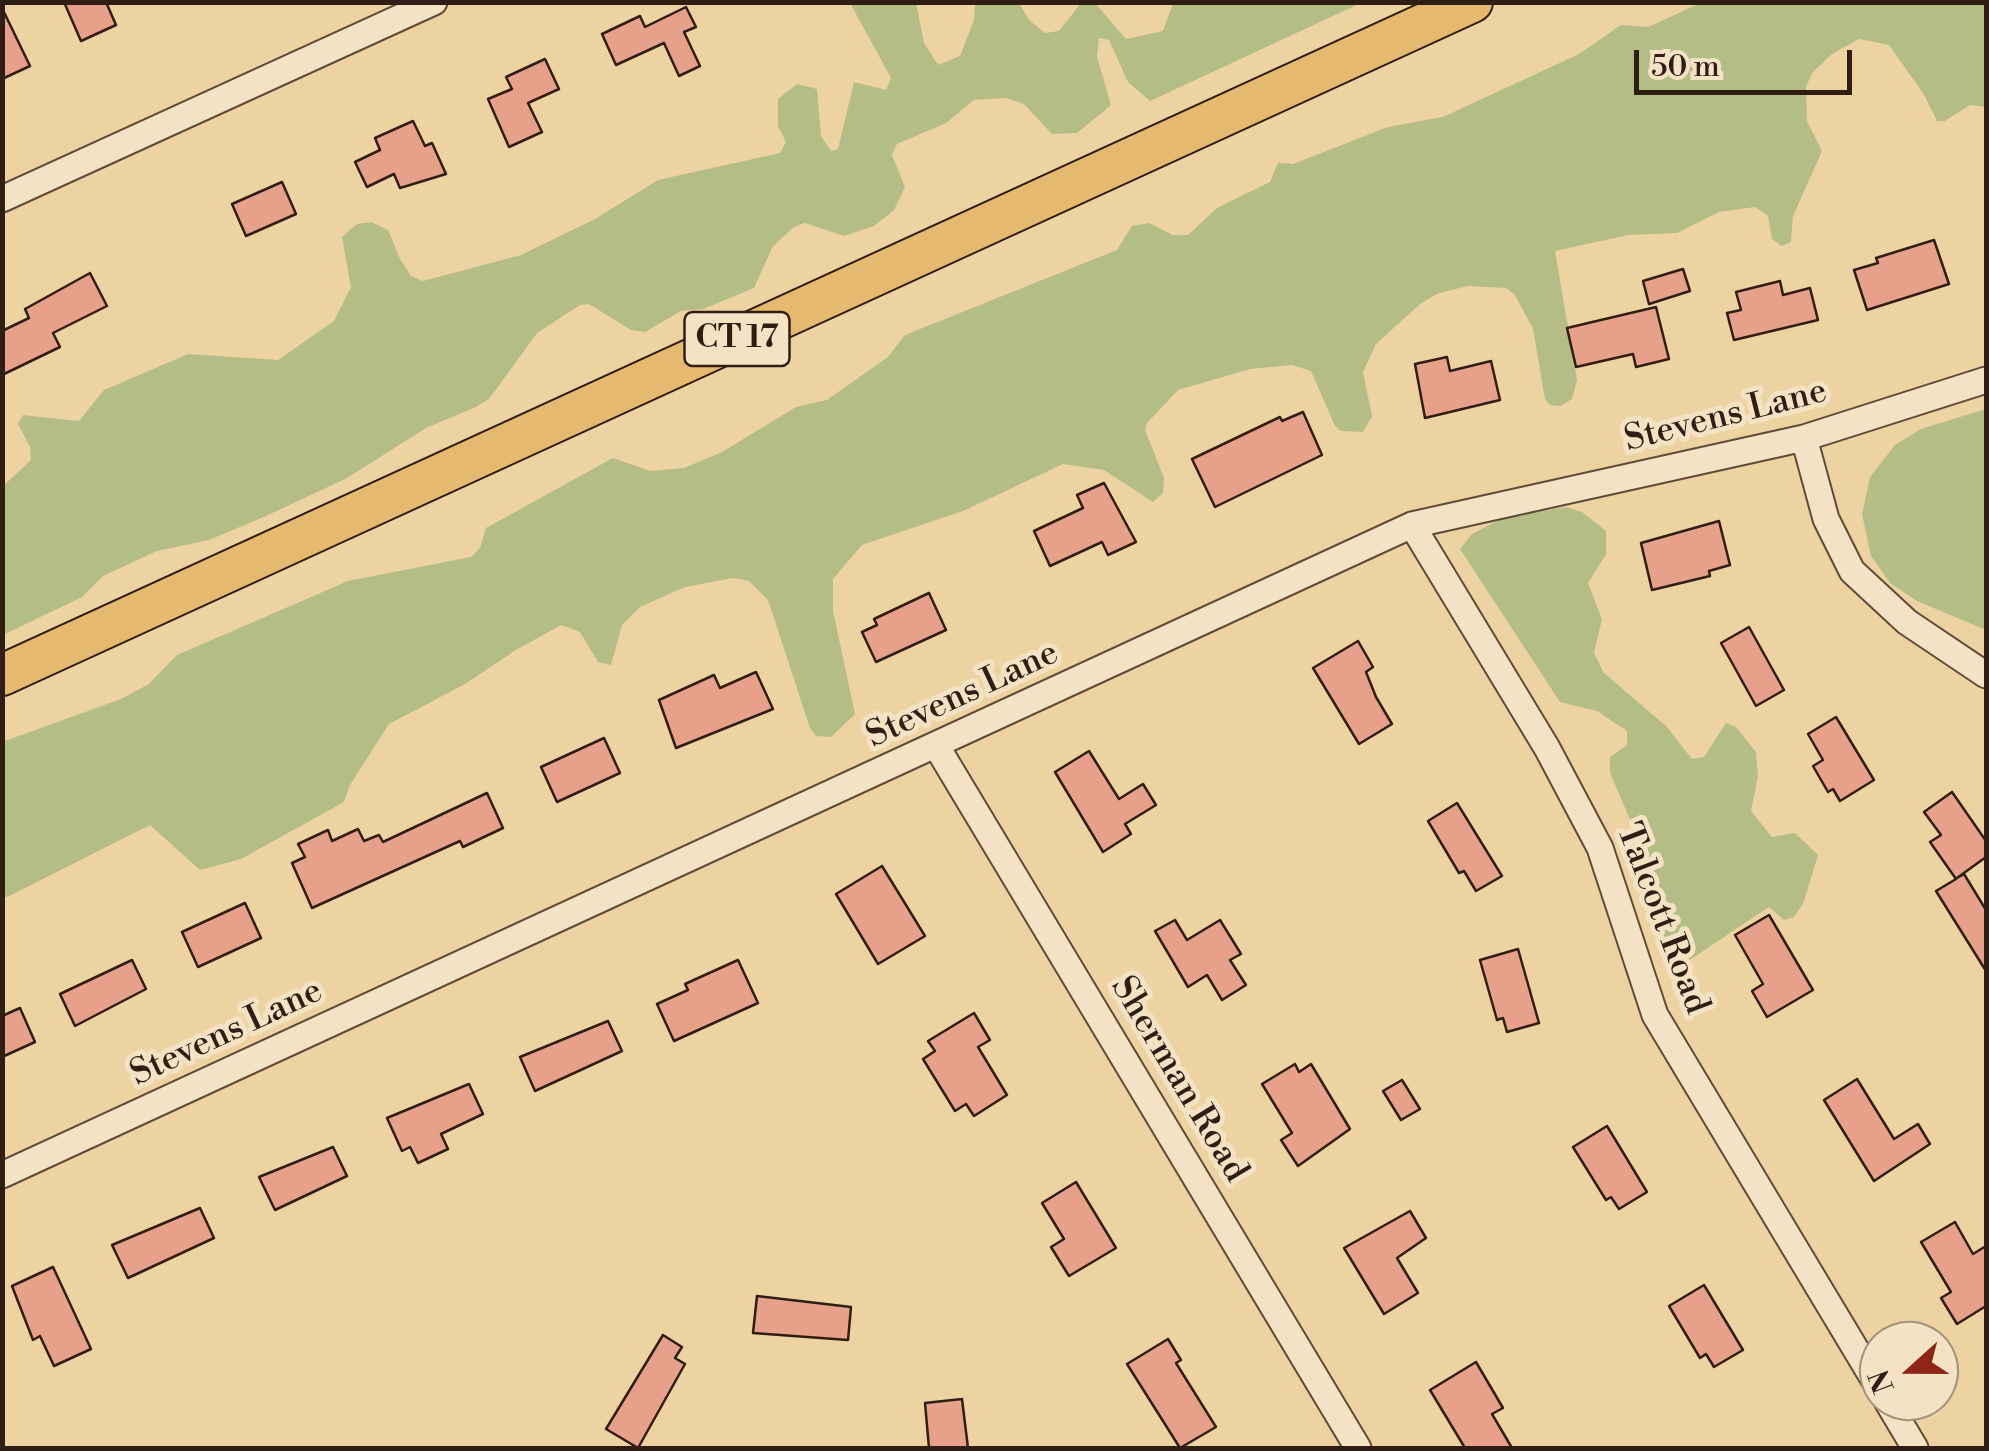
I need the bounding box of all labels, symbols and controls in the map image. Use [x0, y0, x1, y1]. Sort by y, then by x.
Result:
scale bar [1639, 30, 1856, 92]
text: 50 m [1651, 48, 1720, 86]
road number: CT 17 [684, 312, 790, 366]
street label: Stevens Lane [1620, 372, 1832, 462]
street label: Stevens Lane [860, 633, 1066, 759]
street label: Talcott Road [1605, 818, 1717, 1020]
street label: Sherman Road [1100, 970, 1256, 1190]
street label: Stevens Lane [124, 971, 330, 1097]
north arrow [1859, 1321, 1959, 1421]
text: N [1862, 1365, 1903, 1398]

